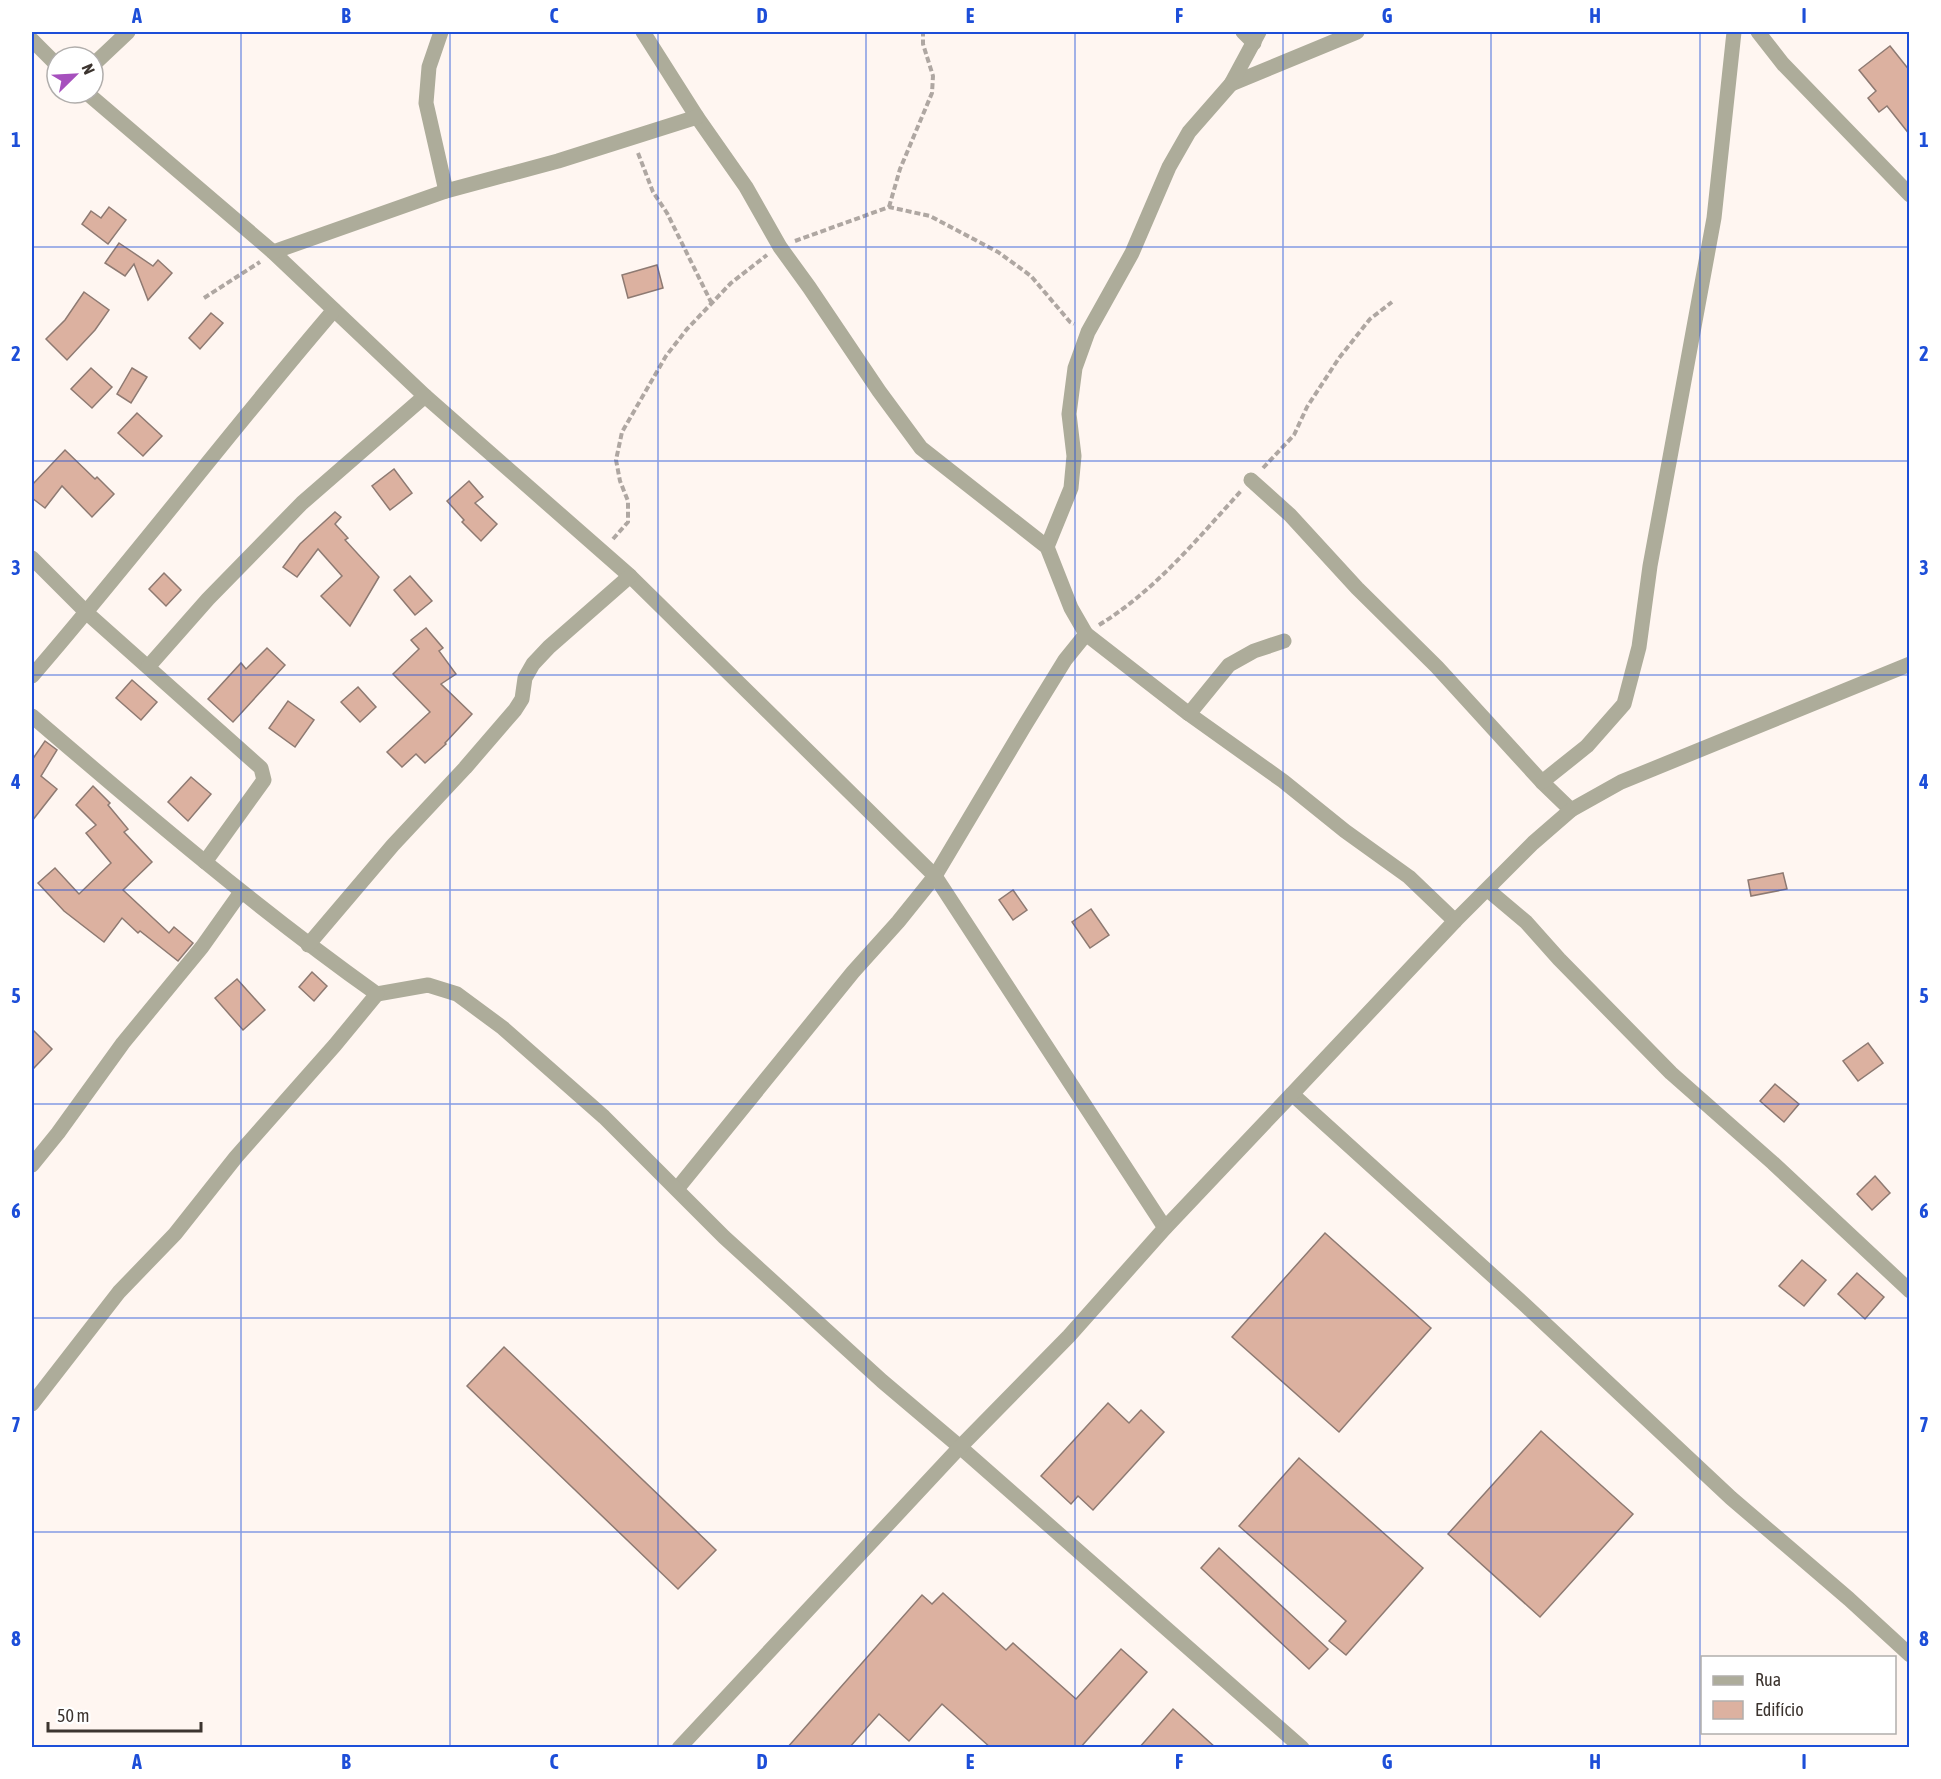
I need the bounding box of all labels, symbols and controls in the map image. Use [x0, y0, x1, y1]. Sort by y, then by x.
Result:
text: A [131, 4, 142, 27]
text: B [341, 4, 351, 27]
text: C [550, 4, 559, 27]
text: D [756, 4, 768, 27]
text: E [966, 4, 975, 27]
text: F [1175, 4, 1183, 27]
text: G [1382, 4, 1393, 27]
text: H [1589, 4, 1601, 27]
text: I [1801, 4, 1807, 27]
north arrow [45, 45, 105, 105]
text: N [79, 61, 99, 77]
text: 1 [11, 128, 21, 151]
text: 1 [1919, 128, 1929, 151]
text: 2 [11, 342, 21, 365]
text: 2 [1919, 342, 1929, 365]
text: 3 [11, 556, 21, 579]
text: 3 [1919, 556, 1929, 579]
text: 4 [10, 770, 21, 793]
text: 4 [1918, 770, 1929, 793]
text: 5 [11, 984, 21, 1007]
text: 5 [1919, 984, 1929, 1007]
text: 6 [11, 1199, 21, 1222]
text: 6 [1919, 1199, 1929, 1222]
text: 7 [11, 1413, 21, 1436]
text: 7 [1919, 1413, 1929, 1436]
text: 8 [11, 1627, 21, 1650]
text: 8 [1919, 1627, 1929, 1650]
legend [1701, 1656, 1896, 1734]
text: Rua [1755, 1669, 1781, 1690]
scale bar [48, 1695, 201, 1733]
text: Edifício [1755, 1699, 1804, 1720]
text: 50 m [57, 1705, 89, 1726]
text: A [131, 1750, 142, 1773]
text: B [341, 1750, 351, 1773]
text: C [550, 1750, 559, 1773]
text: D [756, 1750, 768, 1773]
text: E [966, 1750, 975, 1773]
text: F [1175, 1750, 1183, 1773]
text: G [1382, 1750, 1393, 1773]
text: H [1589, 1750, 1601, 1773]
text: I [1801, 1750, 1807, 1773]

